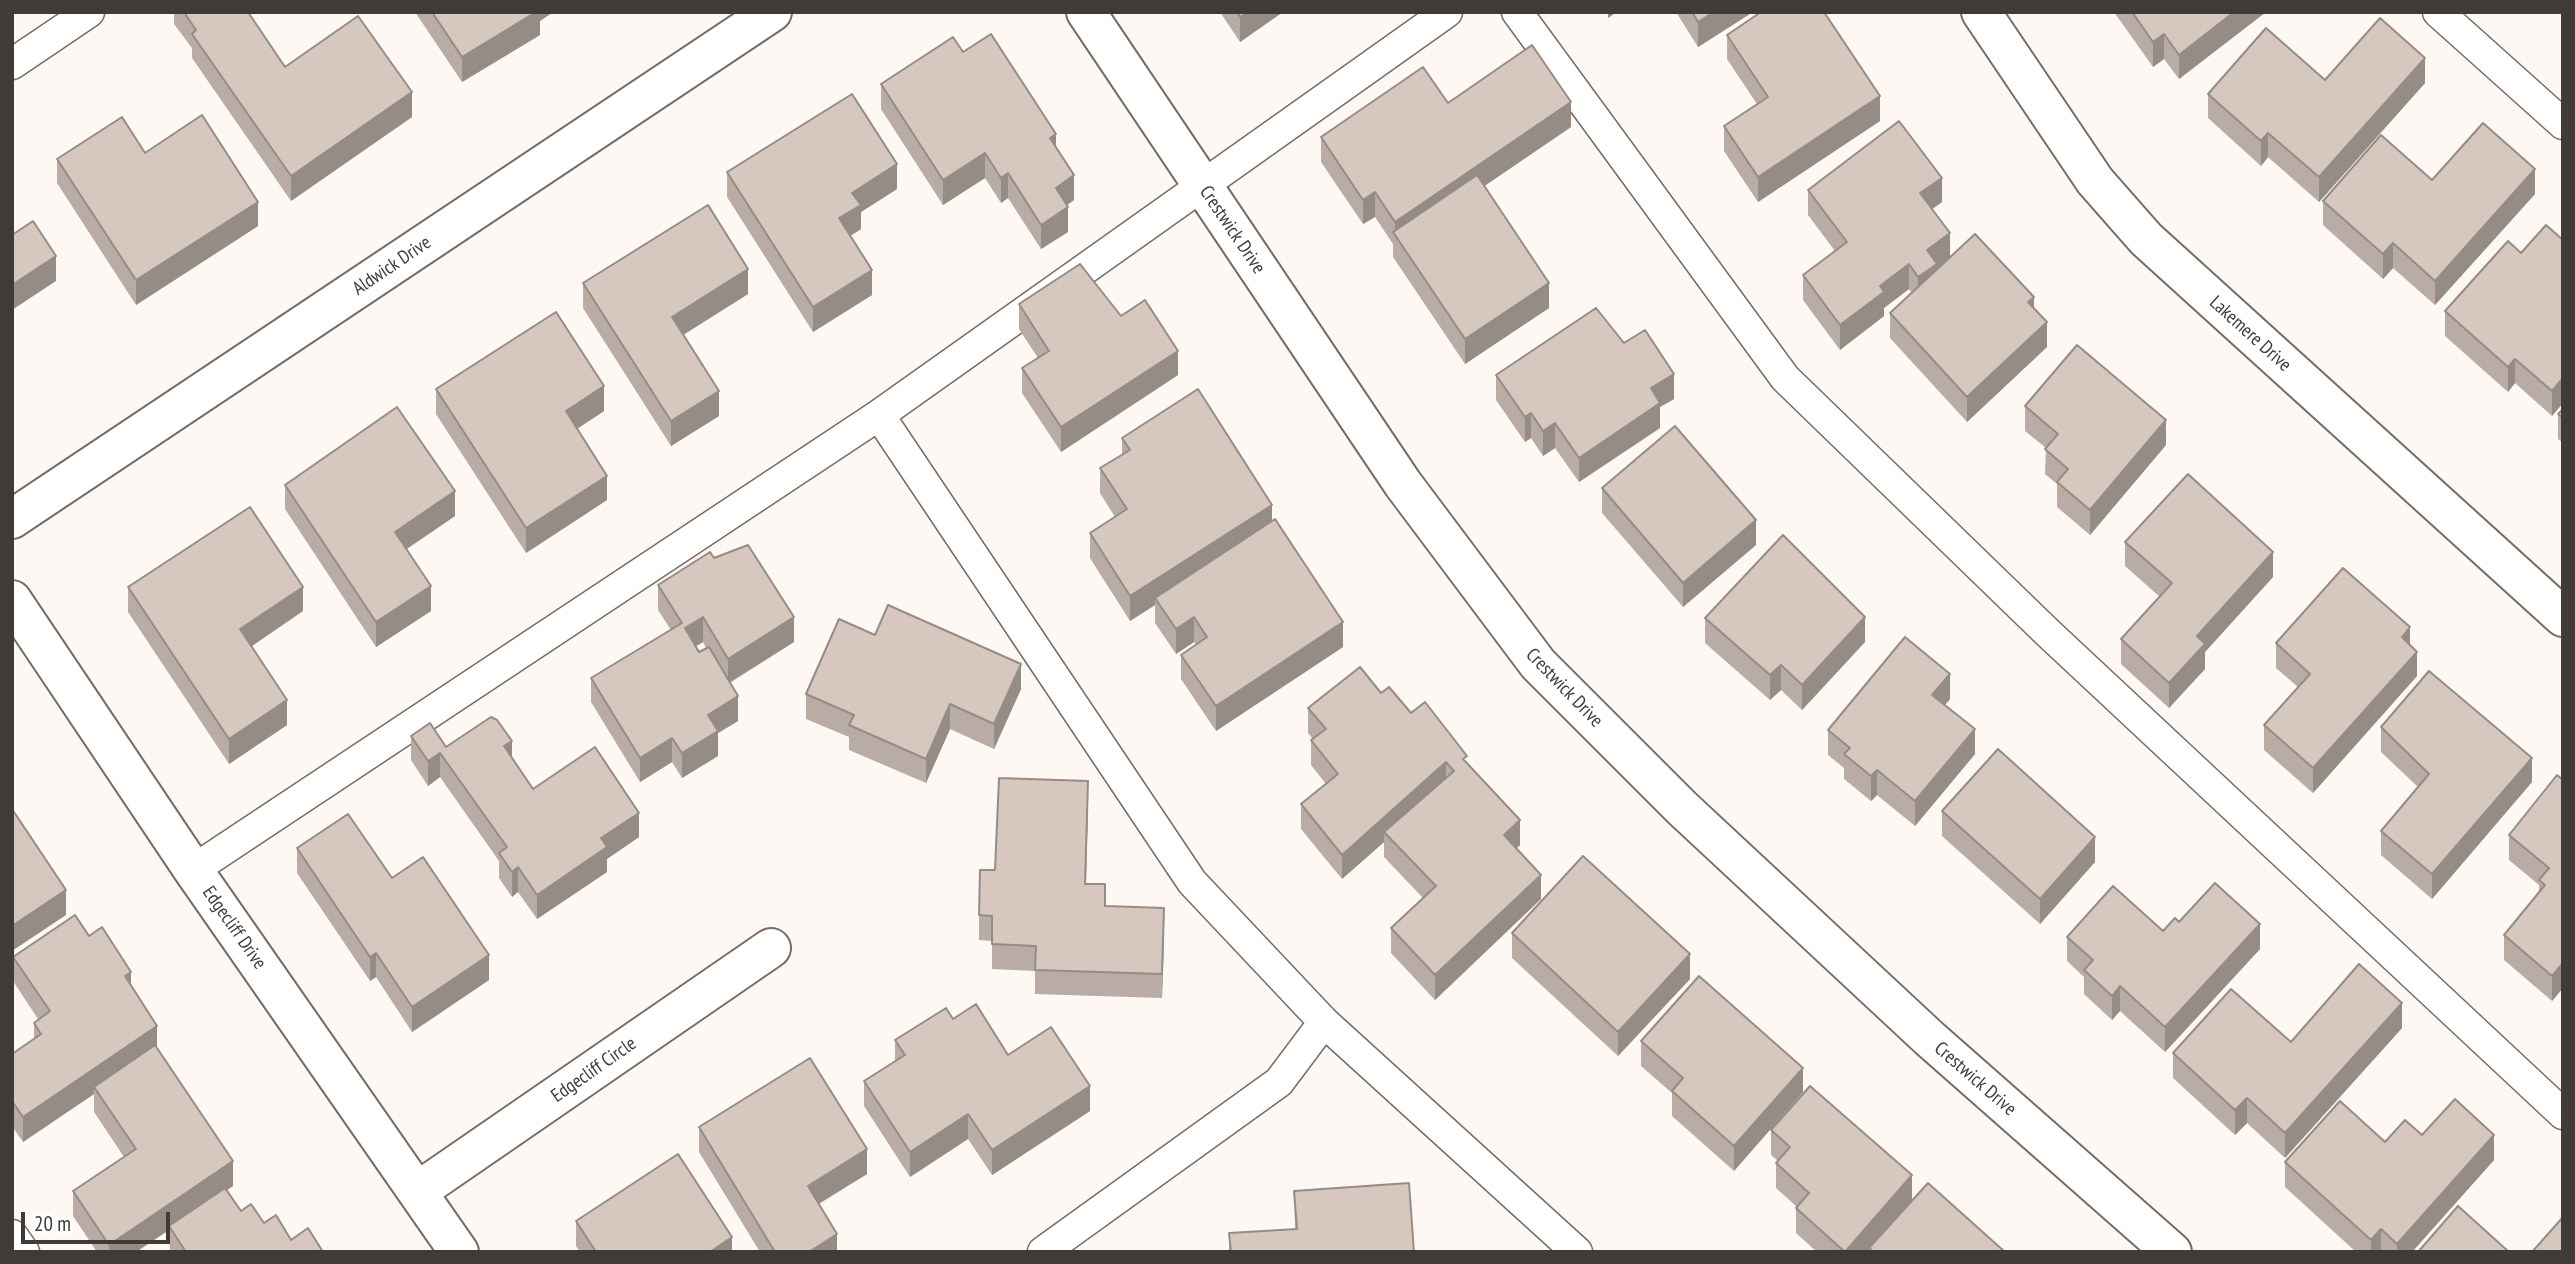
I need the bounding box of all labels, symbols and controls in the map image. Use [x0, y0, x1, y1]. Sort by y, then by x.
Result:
street label: Crestwick Drive [1194, 182, 1270, 278]
street label: Aldwick Drive [348, 231, 436, 301]
street label: Lakemere Drive [2204, 291, 2296, 377]
street label: Crestwick Drive [1521, 644, 1607, 732]
street label: Edgecliff Drive [197, 882, 271, 974]
street label: Edgecliff Circle [547, 1032, 641, 1108]
street label: Crestwick Drive [1929, 1037, 2021, 1121]
scale bar [24, 1198, 173, 1242]
text: 20 m [34, 1210, 71, 1237]

